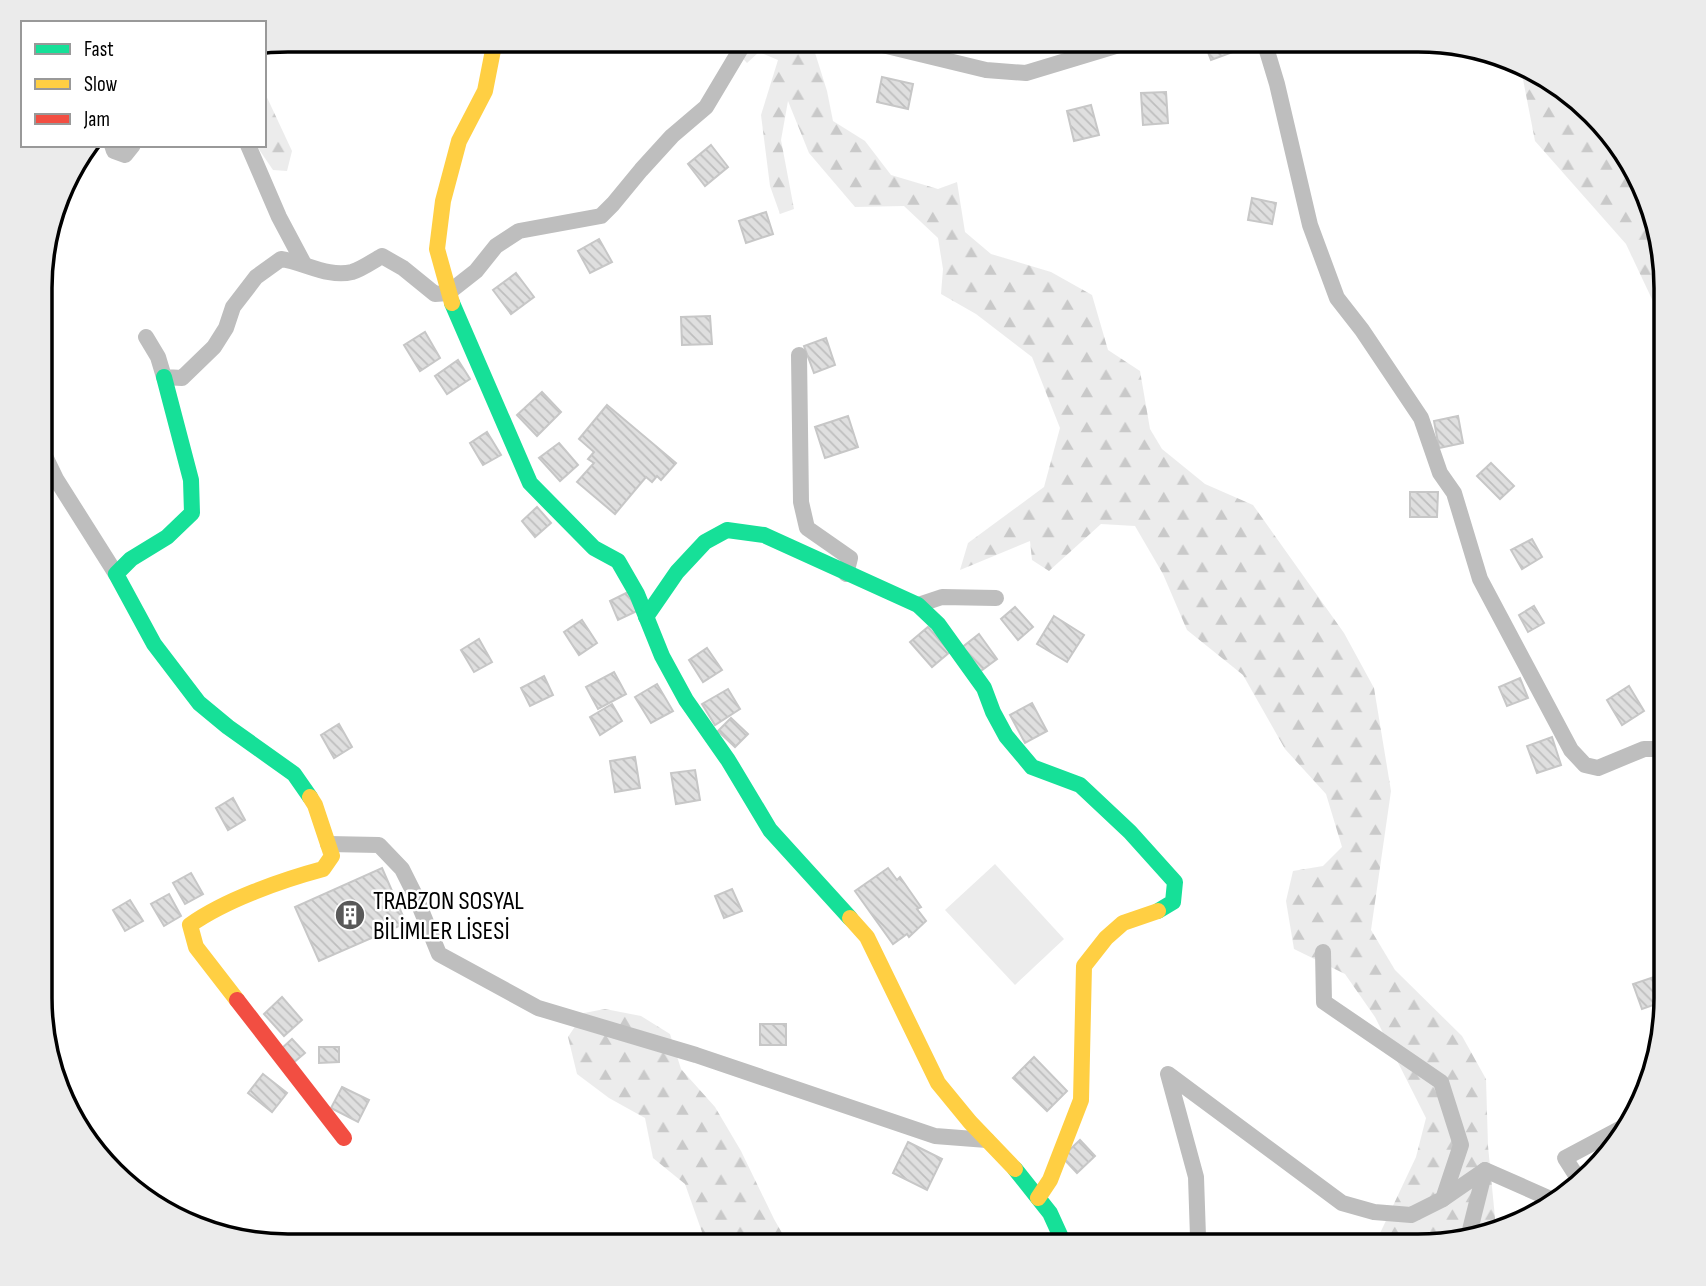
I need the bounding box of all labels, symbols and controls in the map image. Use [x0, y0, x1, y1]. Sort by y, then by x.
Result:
legend [21, 21, 266, 147]
text: Fast [84, 37, 114, 62]
text: Slow [84, 72, 118, 97]
text: Jam [83, 107, 110, 132]
place label: TRABZON SOSYAL BİLİMLER LİSESİ [373, 886, 524, 947]
building icon: TRABZON SOSYAL BİLİMLER LİSESİ [333, 898, 367, 932]

